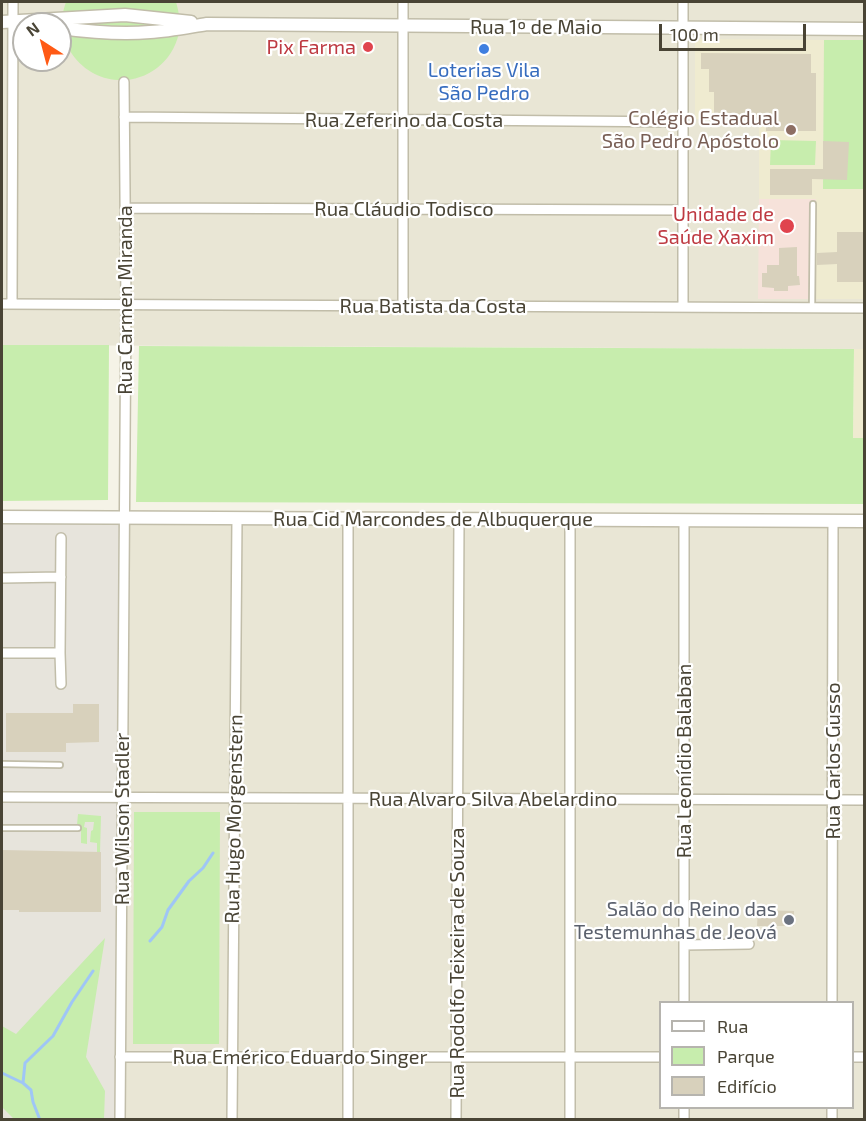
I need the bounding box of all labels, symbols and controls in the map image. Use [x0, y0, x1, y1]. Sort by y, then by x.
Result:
north arrow [12, 12, 72, 72]
scale bar [662, 12, 809, 50]
street label: Rua 1º de Maio [470, 15, 602, 39]
text: N [22, 18, 43, 40]
text: 100 m [670, 23, 719, 45]
place label: Pix Farma [266, 35, 356, 59]
marker: Pix Farma [361, 40, 375, 54]
marker: Loterias Vila São Pedro [477, 42, 491, 56]
place label: Loterias Vila São Pedro [428, 58, 540, 105]
place label: Colégio Estadual São Pedro Apóstolo [602, 106, 779, 153]
street label: Rua Zeferino da Costa [305, 108, 503, 132]
marker: Colégio Estadual São Pedro Apóstolo [784, 123, 798, 137]
street label: Rua Cláudio Todisco [314, 197, 494, 221]
place label: Unidade de Saúde Xaxim [658, 202, 774, 249]
street label: Rua Carmen Miranda [113, 205, 137, 395]
marker: Unidade de Saúde Xaxim [778, 217, 796, 235]
street label: Rua Batista da Costa [340, 294, 526, 318]
street label: Rua Cid Marcondes de Albuquerque [273, 507, 593, 531]
street label: Rua Leonídio Balaban [672, 664, 696, 858]
street label: Rua Carlos Gusso [821, 682, 845, 840]
street label: Rua Hugo Morgenstern [220, 714, 248, 924]
street label: Rua Wilson Stadler [110, 733, 134, 905]
street label: Rua Alvaro Silva Abelardino [369, 787, 617, 811]
street label: Rua Rodolfo Teixeira de Souza [445, 827, 469, 1099]
place label: Salão do Reino das Testemunhas de Jeová [574, 897, 777, 944]
marker: Salão do Reino das Testemunhas de Jeová [782, 913, 796, 927]
legend [659, 1001, 854, 1109]
text: Rua [717, 1015, 748, 1037]
street label: Rua Emérico Eduardo Singer [173, 1045, 427, 1069]
text: Parque [717, 1045, 775, 1067]
text: Edifício [717, 1075, 777, 1097]

